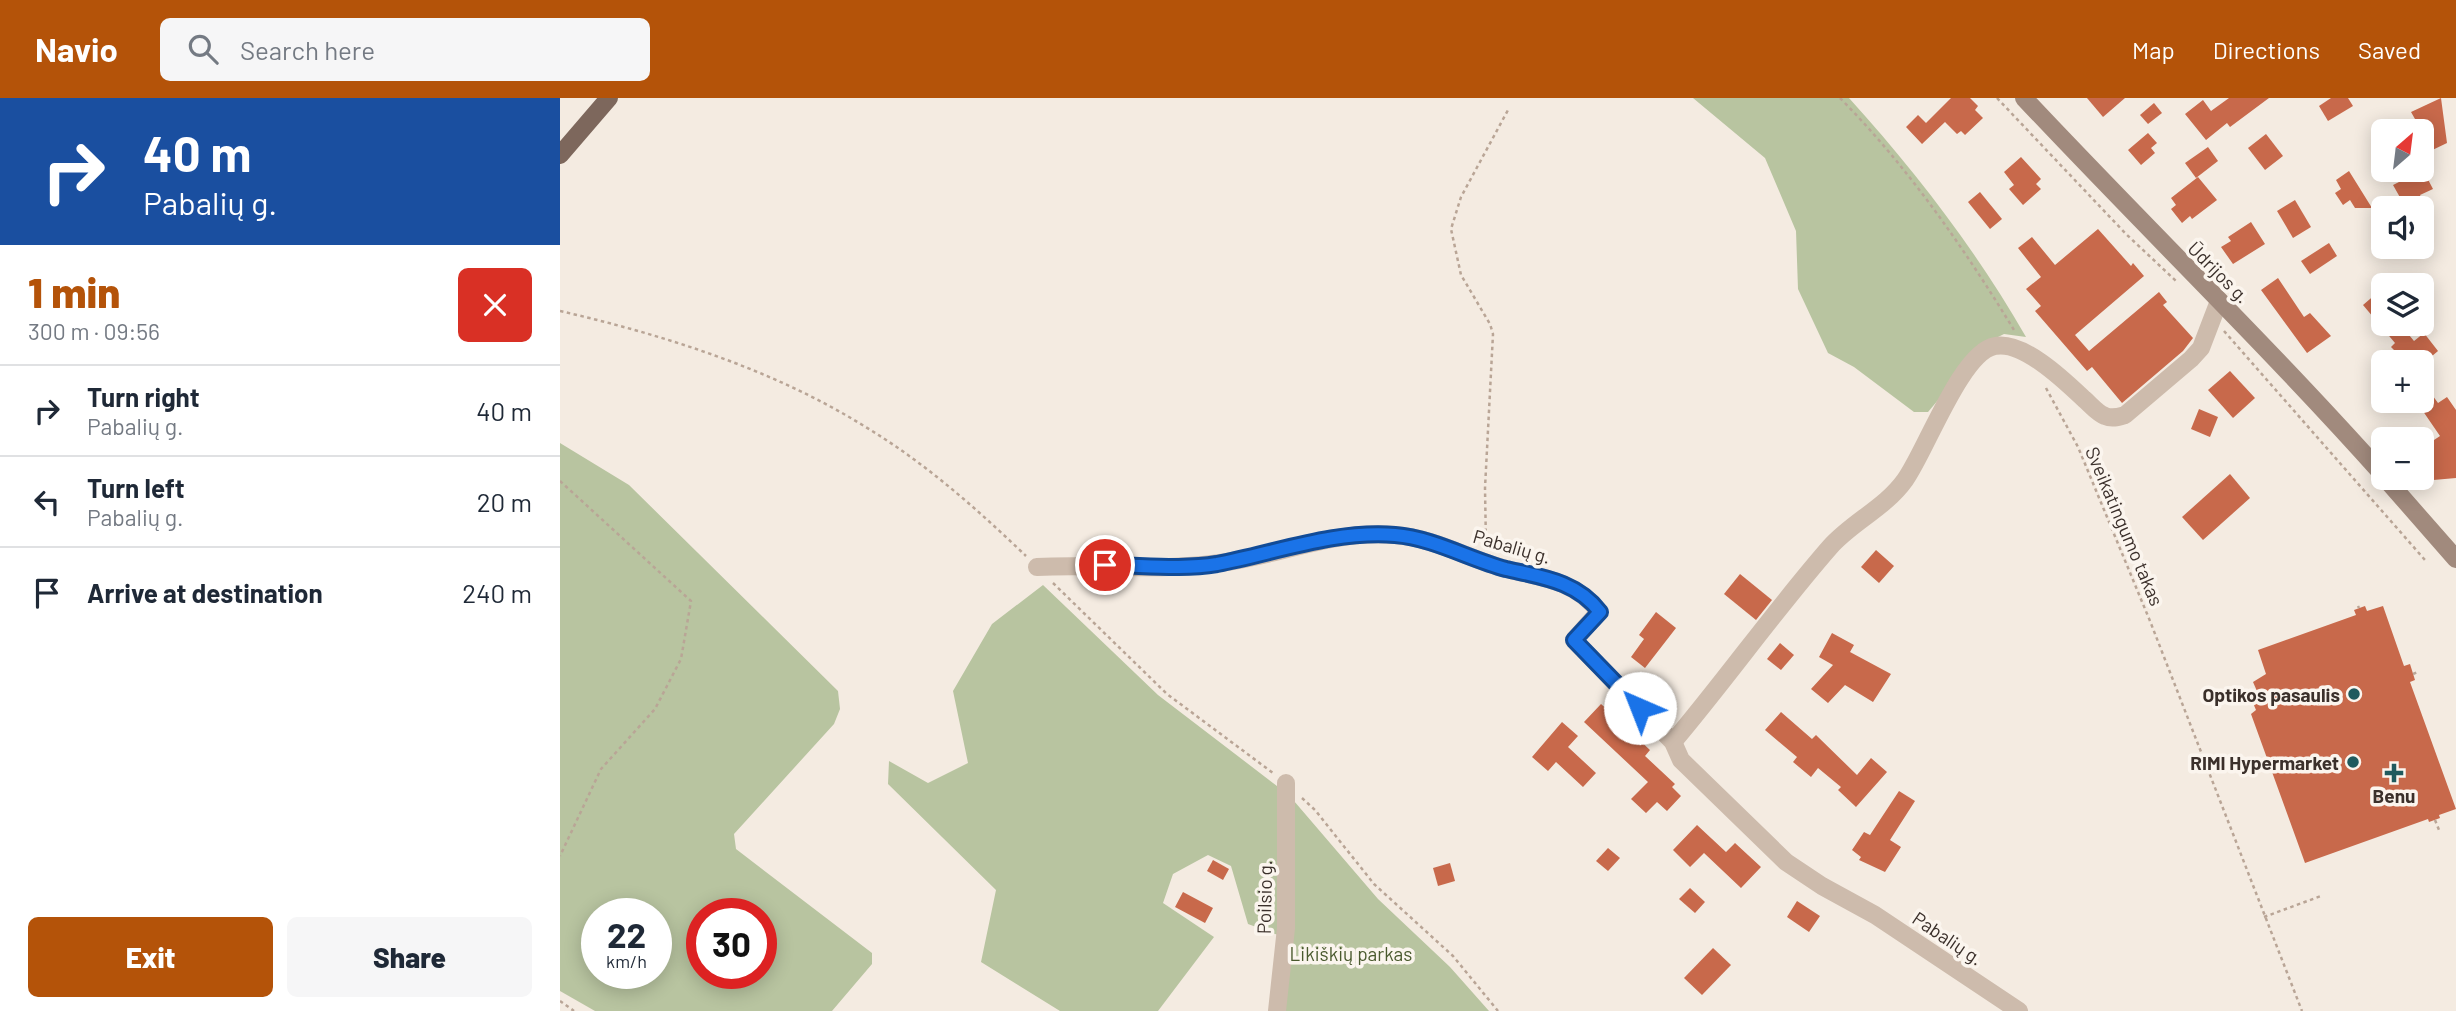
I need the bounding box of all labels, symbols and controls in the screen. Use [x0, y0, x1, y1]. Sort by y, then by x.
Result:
search box [160, 18, 650, 81]
text: Navio [35, 29, 118, 69]
icon: search [184, 30, 222, 68]
text: Search here [240, 34, 375, 65]
text: Map [2132, 35, 2175, 64]
text: Directions [2213, 35, 2320, 64]
text: Saved [2358, 35, 2421, 64]
north arrow [2371, 119, 2434, 182]
map controls [2371, 119, 2434, 490]
text: 40 m [143, 123, 251, 182]
icon: right [28, 126, 119, 217]
text: Pabalių g. [143, 183, 277, 221]
button: sound [2371, 196, 2434, 259]
street label: Ūdrijos g. [2183, 236, 2255, 308]
text: 1 min [28, 266, 120, 316]
button: close [458, 268, 532, 342]
button: layers [2371, 273, 2434, 336]
text: 300 m · 09:56 [28, 317, 160, 345]
button: + [2371, 350, 2434, 413]
text: Turn right [87, 381, 200, 412]
icon: right [28, 392, 66, 430]
text: 40 m [476, 395, 532, 426]
text: Pabalių g. [87, 412, 183, 440]
button: − [2371, 427, 2434, 490]
street label: Sveikatingumo takas [2081, 443, 2169, 609]
text: Turn left [87, 472, 185, 503]
icon: left [28, 483, 66, 521]
text: 20 m [477, 486, 532, 517]
text: Pabalių g. [87, 503, 183, 531]
street label: Pabalių g. [1471, 524, 1553, 568]
pin [1075, 535, 1135, 595]
icon: arrive [1086, 546, 1124, 584]
icon: arrive [28, 574, 66, 612]
text: Arrive at destination [87, 577, 323, 608]
text: 240 m [462, 577, 532, 608]
position arrow [1603, 671, 1677, 745]
place label: Optikos pasaulis [2202, 683, 2340, 706]
marker: Optikos pasaulis [2346, 686, 2362, 702]
place label: RIMI Hypermarket [2190, 751, 2339, 774]
marker: RIMI Hypermarket [2345, 754, 2361, 770]
marker: Benu [2386, 765, 2402, 781]
place label: Benu [2373, 784, 2415, 807]
street label: Poilsio g. [1252, 860, 1276, 934]
speed limit sign: 30 [686, 898, 777, 989]
street label: Pabalių g. [1909, 906, 1987, 970]
text: 22 [607, 913, 646, 955]
button: Exit [28, 917, 273, 997]
button: Share [287, 917, 532, 997]
park label: Likiškių parkas [1290, 942, 1412, 965]
text: km/h [606, 950, 647, 972]

